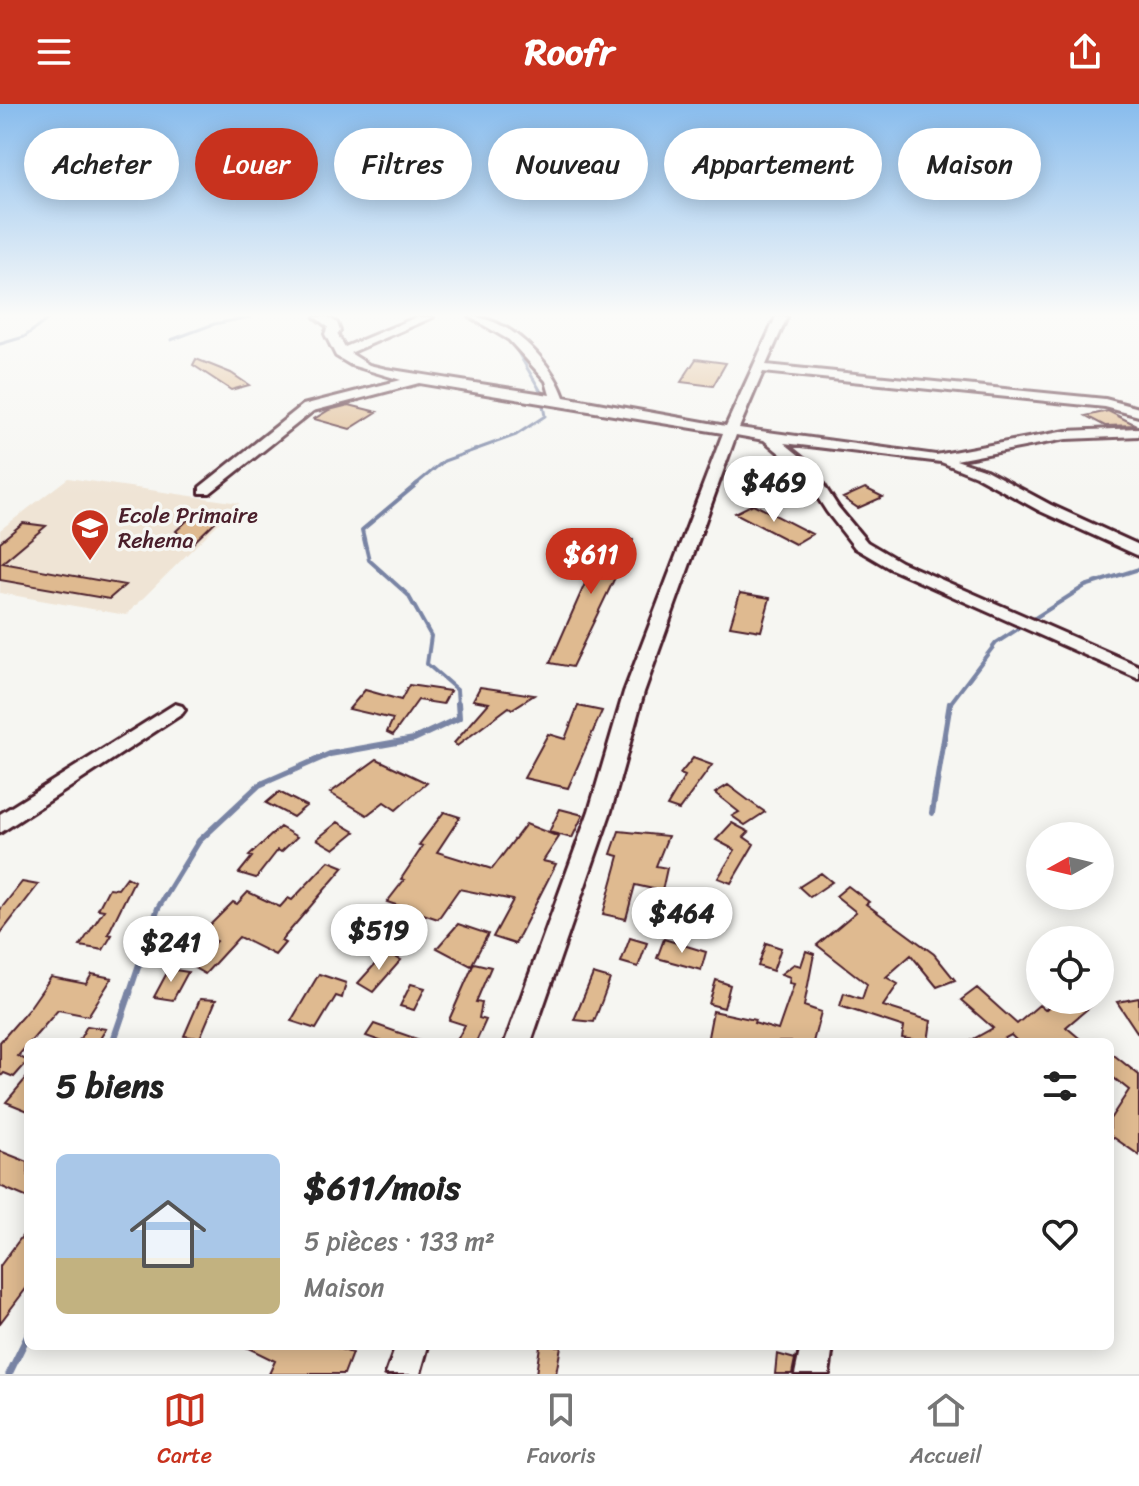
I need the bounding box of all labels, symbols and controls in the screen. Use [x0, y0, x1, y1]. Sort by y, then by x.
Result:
text: Roofr [525, 20, 614, 84]
icon: menu [32, 30, 76, 74]
icon: share [1063, 30, 1107, 74]
chip: Acheter [24, 128, 179, 200]
chip: Louer [195, 128, 318, 200]
chip: Filtres [334, 128, 472, 200]
chip: Nouveau [488, 128, 648, 200]
chip: Appartement [664, 128, 882, 200]
chip: Maison [898, 128, 1041, 200]
pin: $469 [727, 456, 821, 524]
text: $469 [742, 459, 806, 505]
place label: Ecole Primaire Rehema [118, 496, 258, 560]
school or university icon: Ecole Primaire Rehema [69, 507, 111, 562]
pin: $611 [544, 528, 638, 596]
text: $611 [564, 531, 618, 577]
north arrow [1026, 822, 1114, 910]
map controls [1026, 822, 1114, 1014]
pin: $464 [635, 887, 729, 955]
text: $464 [650, 890, 714, 936]
pin: $519 [332, 904, 426, 972]
text: $519 [349, 907, 409, 953]
pin: $241 [124, 916, 218, 984]
text: $241 [141, 919, 201, 965]
button: locate [1026, 926, 1114, 1014]
text: 5 biens [56, 1056, 163, 1116]
icon: filters [1038, 1064, 1082, 1108]
text: $611/mois [304, 1158, 461, 1218]
icon: home [120, 1186, 216, 1282]
icon: heart [1038, 1212, 1082, 1256]
text: 5 pièces · 133 m² [304, 1218, 495, 1264]
text: Maison [304, 1264, 384, 1310]
tab: Carte [157, 1388, 212, 1475]
tab: Favoris [527, 1388, 595, 1475]
tab: Accueil [910, 1388, 982, 1475]

